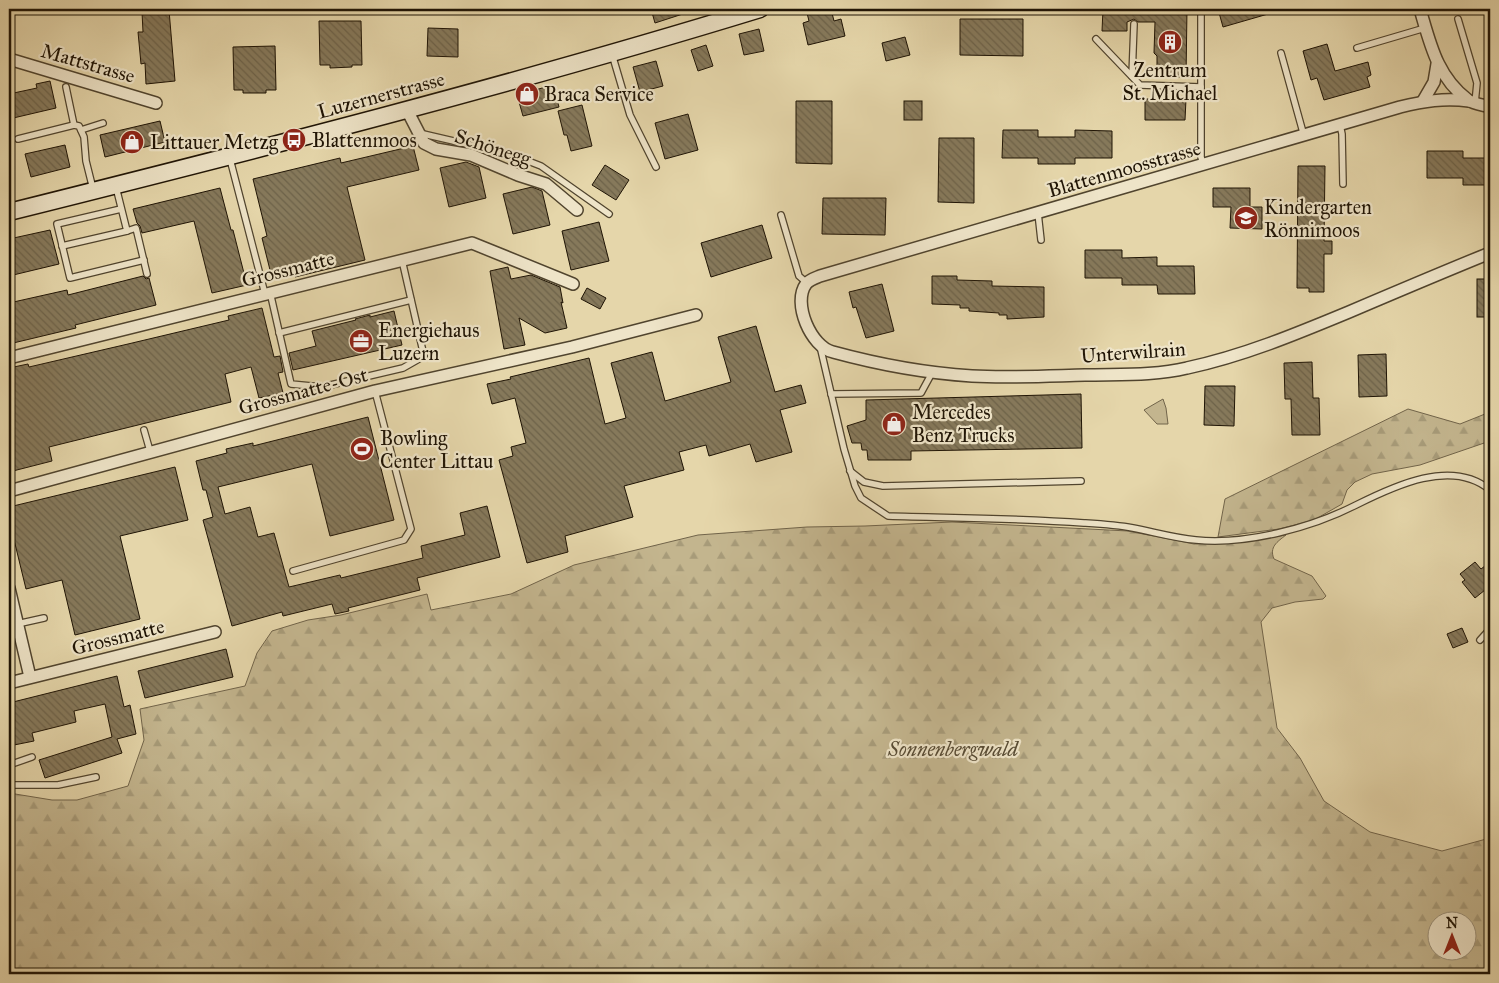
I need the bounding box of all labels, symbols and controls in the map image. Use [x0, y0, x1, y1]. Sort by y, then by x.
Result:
building icon: Zentrum St. Michael [1157, 29, 1183, 55]
street label: Mattstrasse [38, 38, 138, 88]
place label: Zentrum St. Michael [1123, 58, 1218, 105]
street label: Luzernerstrasse [315, 67, 447, 123]
shop icon: Braca Service [514, 81, 540, 107]
place label: Braca Service [544, 82, 654, 106]
street label: Schönegg [451, 123, 535, 172]
bus stop icon: Blattenmoos [281, 127, 307, 153]
place label: Blattenmoos [312, 128, 417, 152]
shop icon: Littauer Metzg [119, 129, 145, 155]
place label: Littauer Metzg [150, 130, 279, 155]
street label: Blattenmoosstrasse [1045, 136, 1203, 202]
place label: Kindergarten Rönnimoos [1264, 195, 1372, 242]
school or university icon: Kindergarten Rönnimoos [1233, 205, 1259, 231]
street label: Grossmatte [239, 246, 337, 292]
place label: Energiehaus Luzern [378, 318, 480, 365]
office icon: Energiehaus Luzern [348, 328, 374, 354]
street label: Unterwilrain [1080, 336, 1187, 368]
street label: Grossmatte-Ost [236, 362, 370, 420]
place label: Mercedes Benz Trucks [912, 400, 1014, 447]
shop icon: Mercedes Benz Trucks [881, 411, 907, 437]
place label: Bowling Center Littau [380, 426, 494, 473]
sports icon: Bowling Center Littau [349, 436, 375, 462]
street label: Grossmatte [69, 614, 167, 660]
park label: Sonnenbergwald [887, 737, 1020, 761]
north arrow [1426, 910, 1476, 960]
text: N [1446, 915, 1458, 932]

